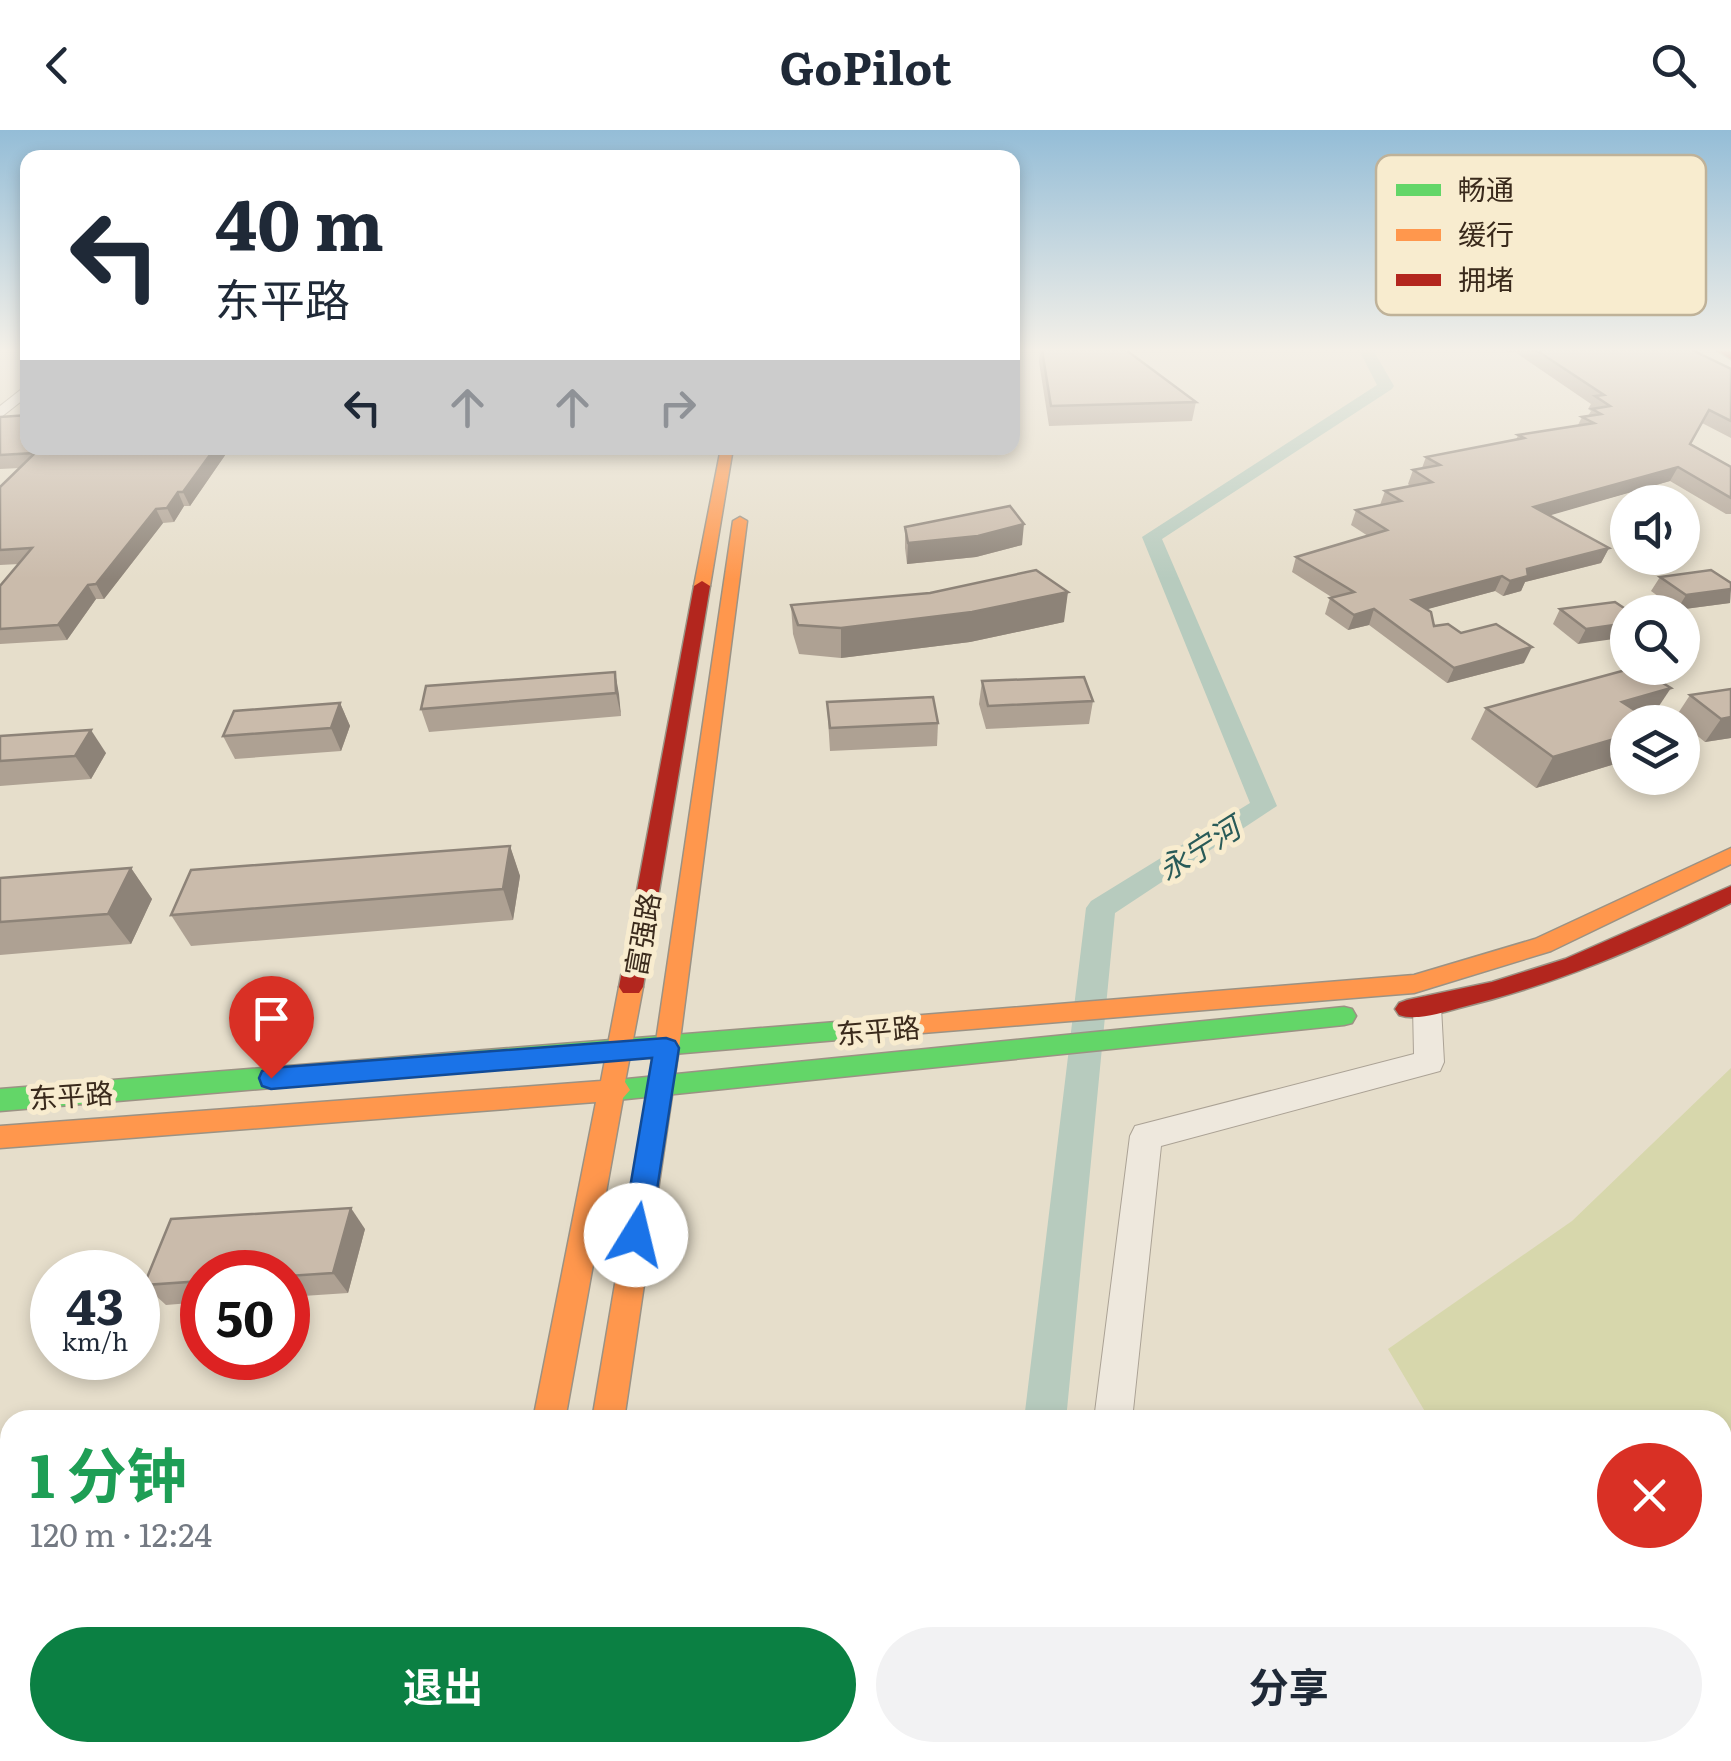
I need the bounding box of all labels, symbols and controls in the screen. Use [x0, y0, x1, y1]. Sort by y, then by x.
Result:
text: GoPilot [780, 32, 951, 99]
icon: back [30, 38, 85, 93]
icon: search [1646, 38, 1701, 93]
legend [1376, 155, 1706, 315]
text: 畅通 [1458, 167, 1514, 209]
text: 40 m [215, 169, 384, 273]
icon: left [50, 190, 180, 320]
text: 缓行 [1458, 212, 1514, 254]
text: 拥堵 [1458, 257, 1514, 299]
text: 东平路 [215, 264, 350, 331]
icon: left [335, 380, 390, 435]
icon: ahead [440, 380, 495, 435]
icon: ahead [545, 380, 600, 435]
icon: right [650, 380, 705, 435]
map controls [1610, 485, 1700, 795]
button: sound [1610, 485, 1700, 575]
button: search [1610, 595, 1700, 685]
button: layers [1610, 705, 1700, 795]
water label: 永宁河 [1148, 802, 1252, 890]
street label: 富强路 [613, 889, 669, 979]
pin [229, 976, 314, 1079]
icon: arrive [244, 991, 299, 1046]
street label: 东平路 [834, 1004, 922, 1054]
street label: 东平路 [28, 1070, 114, 1118]
position arrow [584, 1183, 688, 1287]
speed limit sign: 50 [180, 1250, 310, 1380]
text: 43 [66, 1266, 124, 1340]
text: km/h [62, 1322, 128, 1359]
text: 1 分钟 [30, 1427, 187, 1516]
button: close [1597, 1443, 1702, 1548]
text: 120 m · 12:24 [30, 1509, 212, 1557]
button: 退出 [30, 1627, 856, 1742]
button: 分享 [876, 1627, 1702, 1742]

